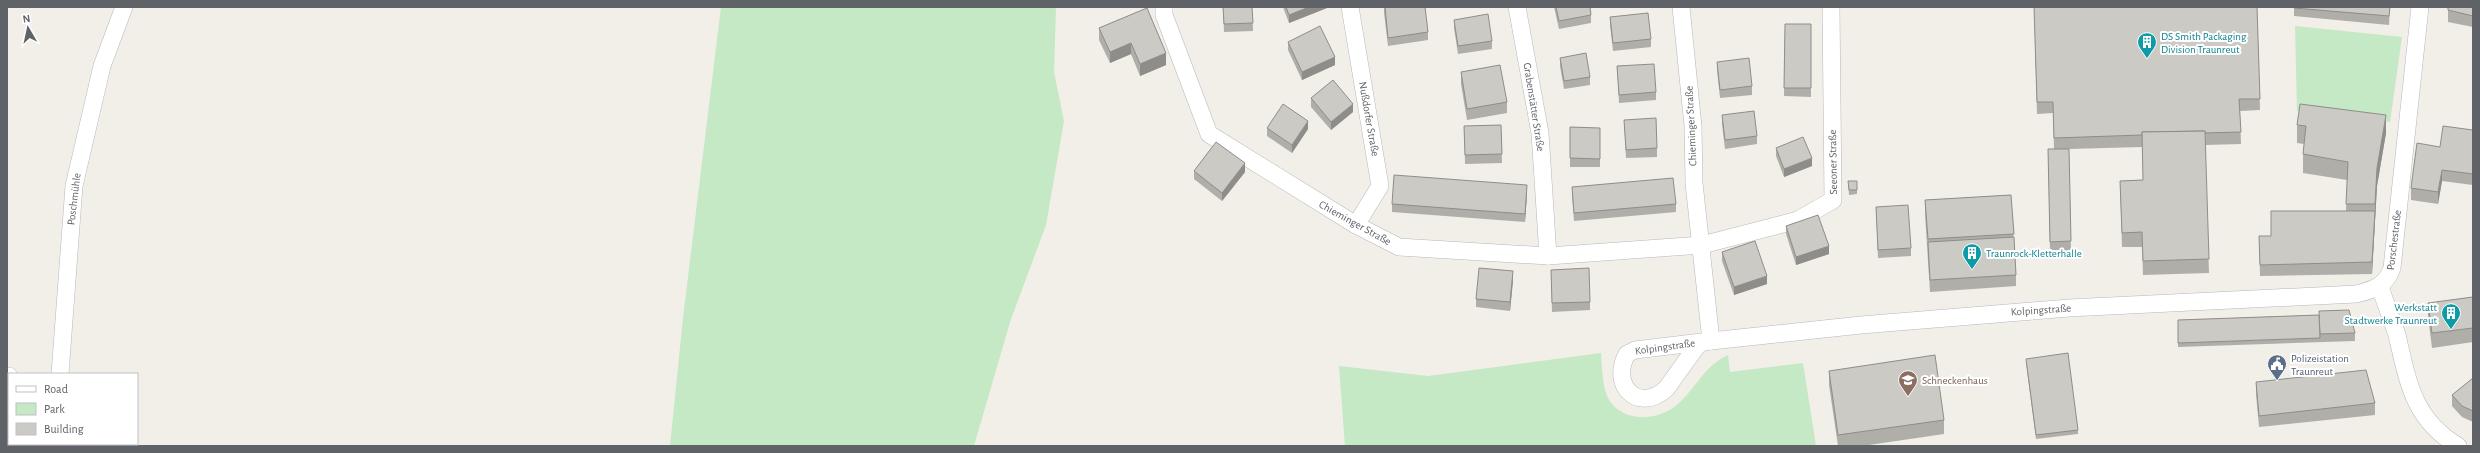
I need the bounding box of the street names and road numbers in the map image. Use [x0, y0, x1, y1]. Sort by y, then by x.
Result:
street label: Grabenstätter Straße [1522, 62, 1546, 152]
street label: Nußdorfer Straße [1357, 81, 1381, 157]
street label: Chieminger Straße [1683, 86, 1699, 166]
street label: Seeoner Straße [1827, 129, 1839, 195]
street label: Poschmühle [65, 172, 83, 226]
street label: Chieminger Straße [1317, 199, 1393, 247]
street label: Porschestraße [2385, 209, 2403, 271]
street label: Kolpingstraße [2010, 302, 2072, 318]
street label: Kolpingstraße [1634, 337, 1696, 357]

